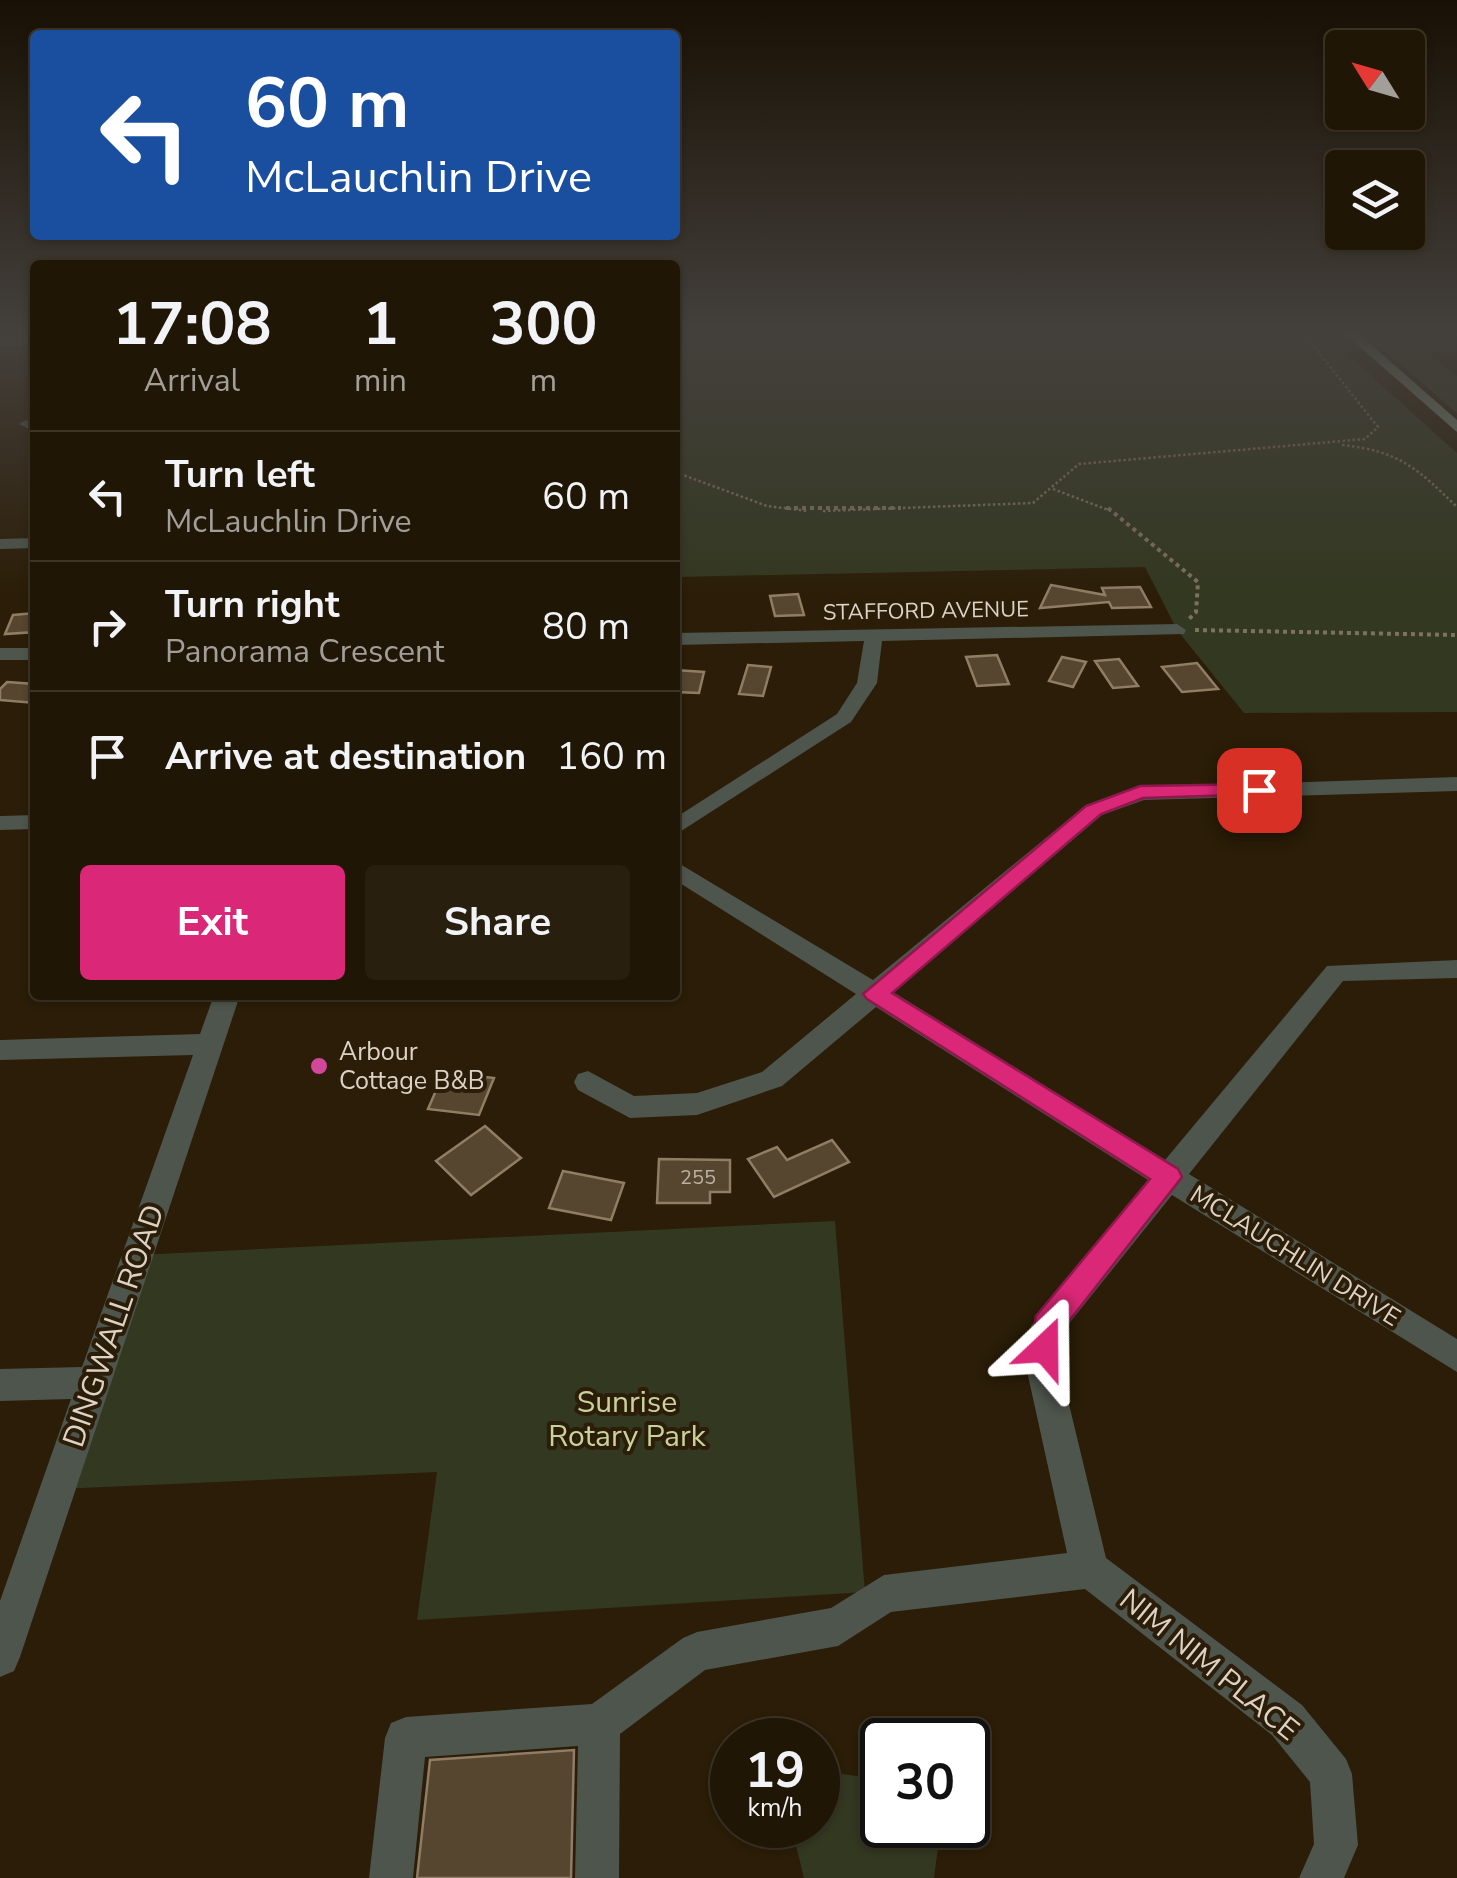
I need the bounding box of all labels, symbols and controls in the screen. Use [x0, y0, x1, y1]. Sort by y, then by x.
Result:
north arrow [1325, 30, 1425, 130]
map controls [1325, 30, 1425, 250]
text: 60 m [245, 56, 409, 152]
icon: left [80, 70, 210, 200]
text: McLauchlin Drive [245, 147, 592, 208]
button: layers [1325, 150, 1425, 250]
text: 17:08 [113, 283, 271, 365]
text: 1 [362, 283, 398, 365]
text: 300 [489, 283, 597, 365]
text: Arrival [144, 359, 240, 402]
text: min [354, 359, 407, 402]
text: m [530, 359, 557, 402]
text: Turn left [165, 449, 315, 500]
icon: left [80, 469, 135, 524]
text: 60 m [542, 471, 630, 522]
text: McLauchlin Drive [165, 500, 412, 543]
text: Turn right [165, 579, 340, 630]
street label: STAFFORD AVENUE [823, 594, 1029, 628]
icon: right [80, 599, 135, 654]
text: 80 m [542, 601, 630, 652]
text: Panorama Crescent [165, 630, 444, 673]
icon: arrive [80, 729, 135, 784]
text: Arrive at destination [165, 731, 526, 782]
text: 160 m [556, 731, 667, 782]
pin [1217, 748, 1302, 833]
icon: arrive [1232, 763, 1287, 818]
button: Exit [80, 865, 345, 980]
button: Share [365, 865, 630, 980]
place label: Arbour Cottage B&B [339, 1035, 485, 1098]
marker: Arbour Cottage B&B [308, 1055, 330, 1077]
house number: 255 [680, 1164, 716, 1191]
street label: MCLAUCHLIN DRIVE [1183, 1178, 1407, 1334]
street label: DINGWALL ROAD [53, 1199, 175, 1453]
position arrow [993, 1296, 1097, 1400]
park label: Sunrise Rotary Park [548, 1382, 707, 1457]
street label: NIM NIM PLACE [1110, 1580, 1308, 1750]
speed limit sign: 30 [860, 1718, 990, 1848]
text: 19 [745, 1736, 805, 1805]
text: km/h [747, 1791, 803, 1825]

